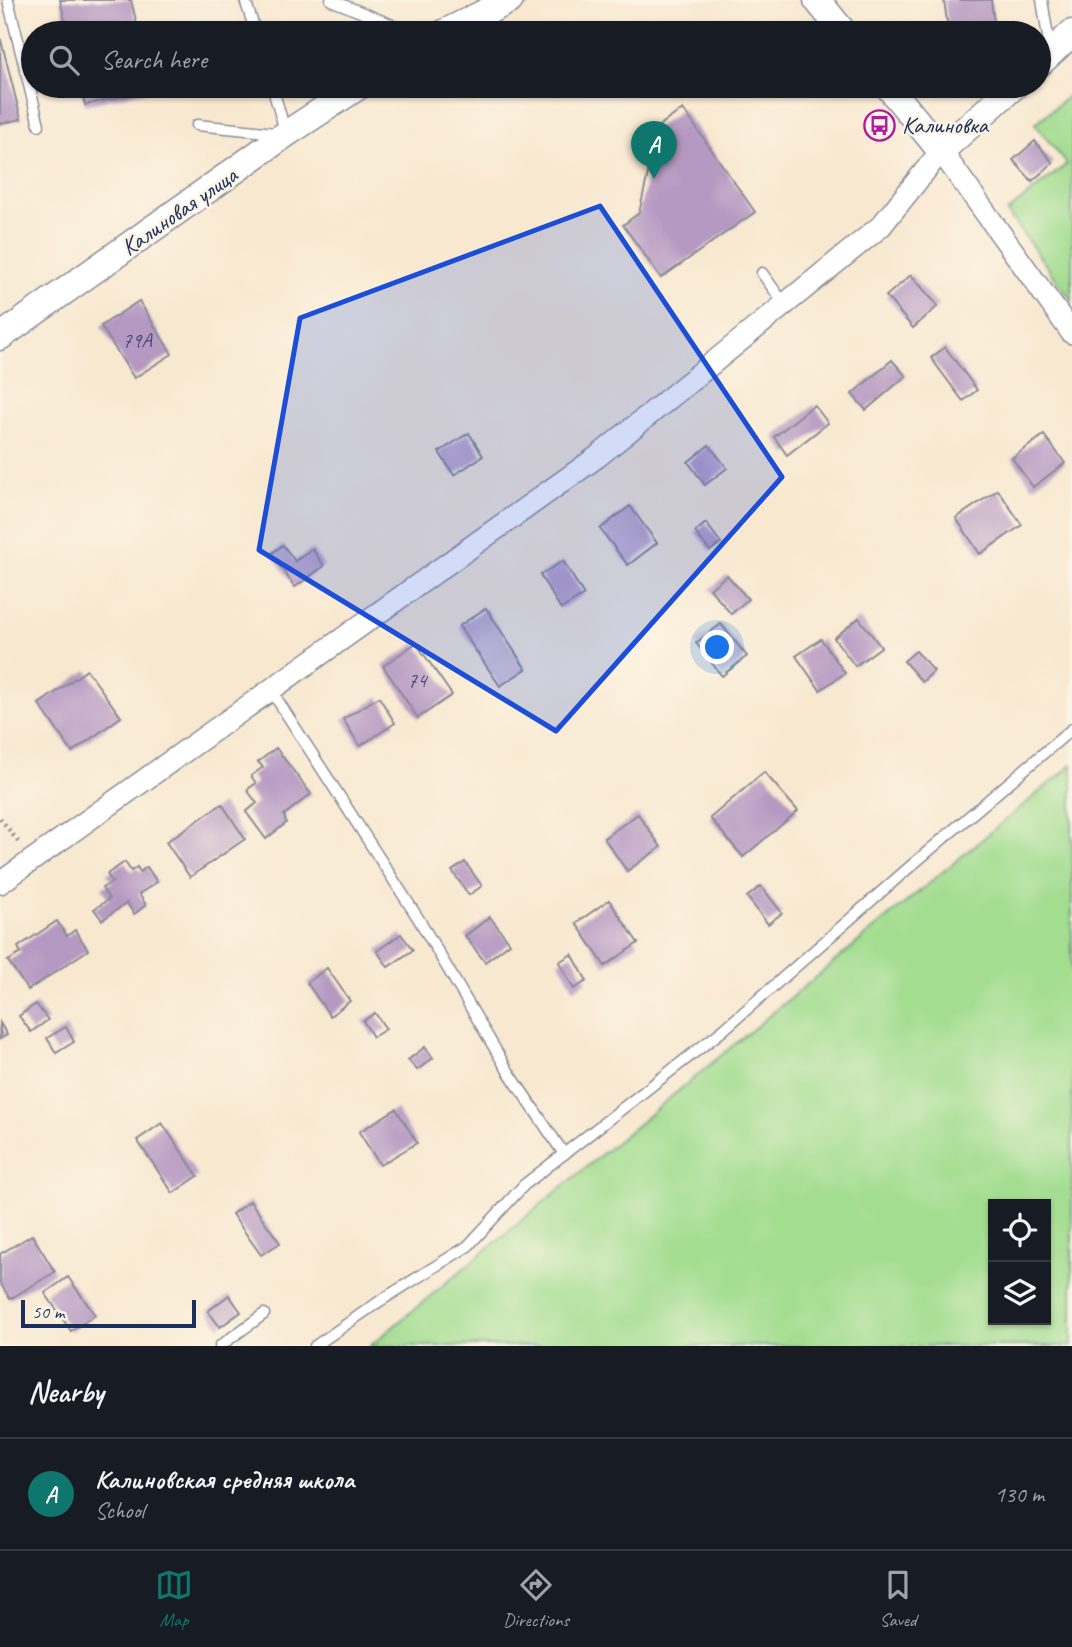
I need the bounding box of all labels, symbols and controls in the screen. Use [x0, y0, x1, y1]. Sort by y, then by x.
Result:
search box [21, 21, 1051, 98]
icon: search [45, 41, 83, 79]
text: Search here [101, 43, 207, 76]
bus stop icon: Калиновка [862, 108, 896, 142]
place label: Калиновка [902, 110, 990, 140]
pin: A [631, 121, 677, 179]
street label: Калиновая улица [115, 159, 244, 262]
house number: 79А [122, 327, 153, 353]
your location [700, 630, 734, 664]
house number: 74 [408, 667, 429, 693]
map controls [988, 1199, 1051, 1325]
button: locate [988, 1199, 1051, 1262]
button: layers [988, 1262, 1051, 1325]
scale bar [21, 1297, 196, 1329]
text: 50 m [32, 1300, 64, 1324]
text: Nearby [28, 1373, 104, 1411]
text: Калиновская средняя школа [95, 1463, 354, 1496]
text: A [45, 1480, 57, 1509]
text: 130 m [995, 1480, 1044, 1509]
text: School [95, 1496, 144, 1525]
tab: Map [155, 1566, 193, 1632]
tab: Directions [503, 1566, 569, 1632]
tab: Saved [879, 1566, 917, 1632]

